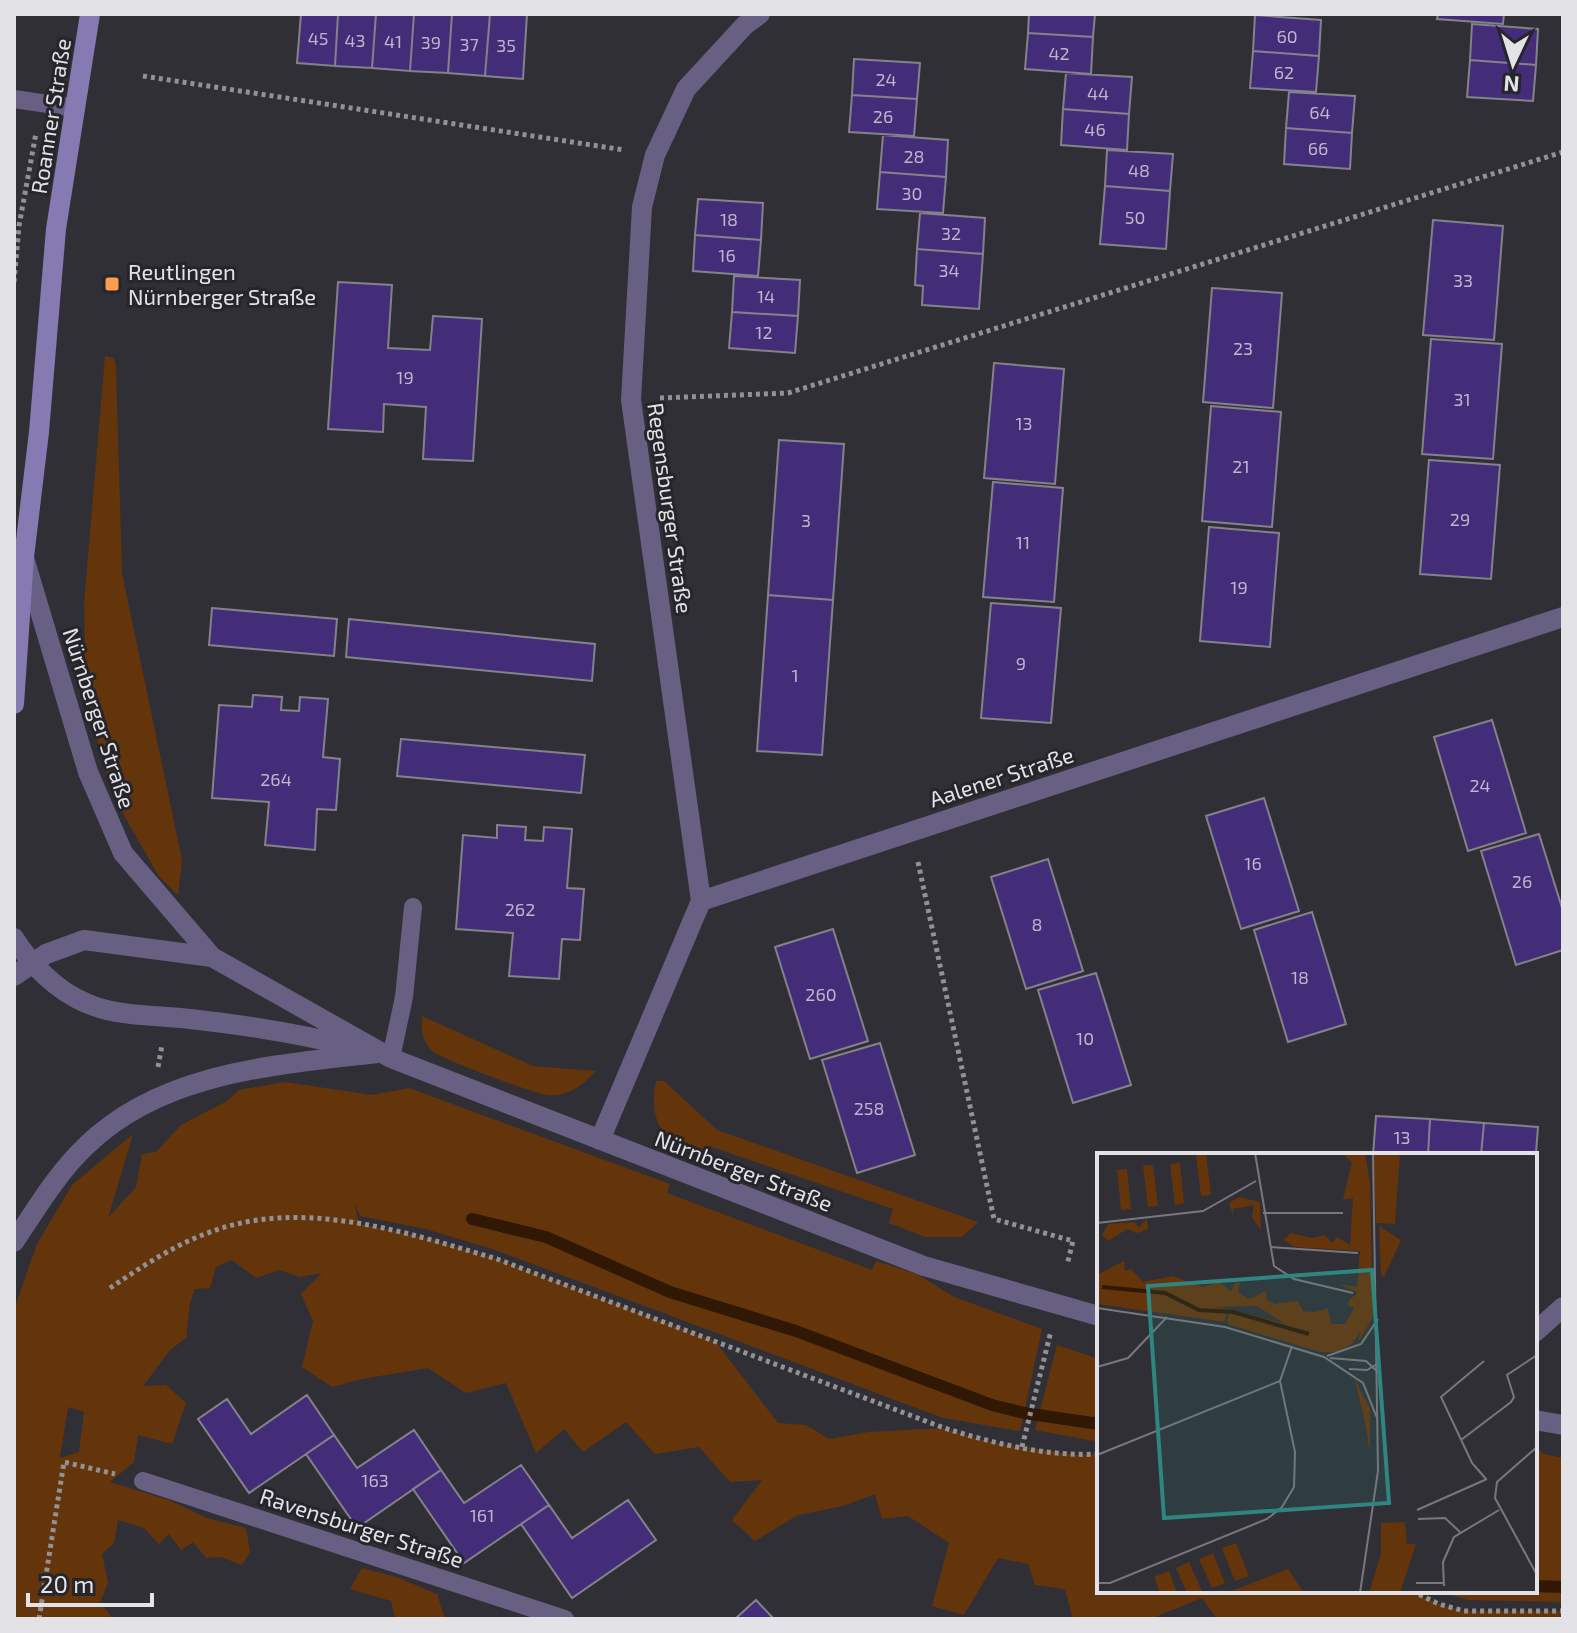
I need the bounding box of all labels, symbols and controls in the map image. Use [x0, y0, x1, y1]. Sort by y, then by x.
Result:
north arrow [1473, 24, 1553, 104]
house number: 60 [1276, 25, 1298, 47]
house number: 45 [308, 27, 328, 49]
house number: 43 [344, 29, 366, 51]
house number: 41 [384, 30, 402, 52]
house number: 39 [421, 31, 441, 53]
house number: 37 [459, 33, 479, 55]
house number: 35 [496, 34, 516, 56]
street label: Roanner Straße [25, 36, 75, 196]
house number: 42 [1048, 42, 1070, 64]
house number: 62 [1274, 61, 1294, 83]
house number: 24 [875, 68, 897, 90]
text: N [1503, 71, 1520, 98]
house number: 44 [1087, 82, 1109, 104]
house number: 64 [1309, 101, 1331, 123]
house number: 26 [873, 105, 893, 127]
house number: 46 [1084, 118, 1106, 140]
house number: 66 [1308, 137, 1328, 159]
house number: 28 [903, 145, 925, 167]
house number: 48 [1128, 159, 1150, 181]
house number: 30 [902, 182, 922, 204]
house number: 50 [1125, 206, 1145, 228]
house number: 18 [720, 208, 738, 230]
house number: 32 [941, 222, 961, 244]
house number: 16 [718, 244, 736, 266]
place label: Reutlingen Nürnberger Straße [128, 258, 316, 309]
house number: 34 [938, 259, 960, 281]
house number: 33 [1453, 269, 1473, 291]
marker: Reutlingen Nürnberger Straße [103, 275, 121, 293]
house number: 14 [757, 285, 775, 307]
house number: 12 [755, 321, 773, 343]
house number: 23 [1233, 337, 1253, 359]
house number: 19 [396, 366, 414, 388]
house number: 31 [1453, 388, 1471, 410]
street label: Regensburger Straße [643, 401, 699, 615]
house number: 13 [1015, 412, 1033, 434]
house number: 21 [1232, 455, 1250, 477]
house number: 29 [1450, 508, 1470, 530]
house number: 3 [801, 509, 811, 531]
house number: 11 [1016, 531, 1030, 553]
house number: 19 [1230, 576, 1248, 598]
street label: Nürnberger Straße [59, 625, 141, 811]
house number: 9 [1016, 652, 1026, 674]
house number: 1 [791, 664, 799, 686]
street label: Aalener Straße [926, 740, 1076, 812]
house number: 264 [260, 768, 292, 790]
house number: 24 [1469, 774, 1491, 796]
house number: 16 [1244, 852, 1262, 874]
house number: 26 [1512, 870, 1532, 892]
house number: 262 [505, 898, 535, 920]
house number: 8 [1032, 913, 1042, 935]
house number: 18 [1291, 966, 1309, 988]
house number: 260 [805, 983, 837, 1005]
house number: 10 [1076, 1027, 1094, 1049]
house number: 258 [854, 1097, 884, 1119]
street label: Nürnberger Straße [652, 1124, 836, 1216]
house number: 13 [1393, 1126, 1411, 1148]
inset map [1097, 1153, 1537, 1593]
house number: 163 [361, 1469, 389, 1491]
street label: Ravensburger Straße [257, 1482, 467, 1572]
house number: 161 [470, 1504, 494, 1526]
scale bar [28, 1557, 152, 1607]
text: 20 m [40, 1569, 94, 1598]

